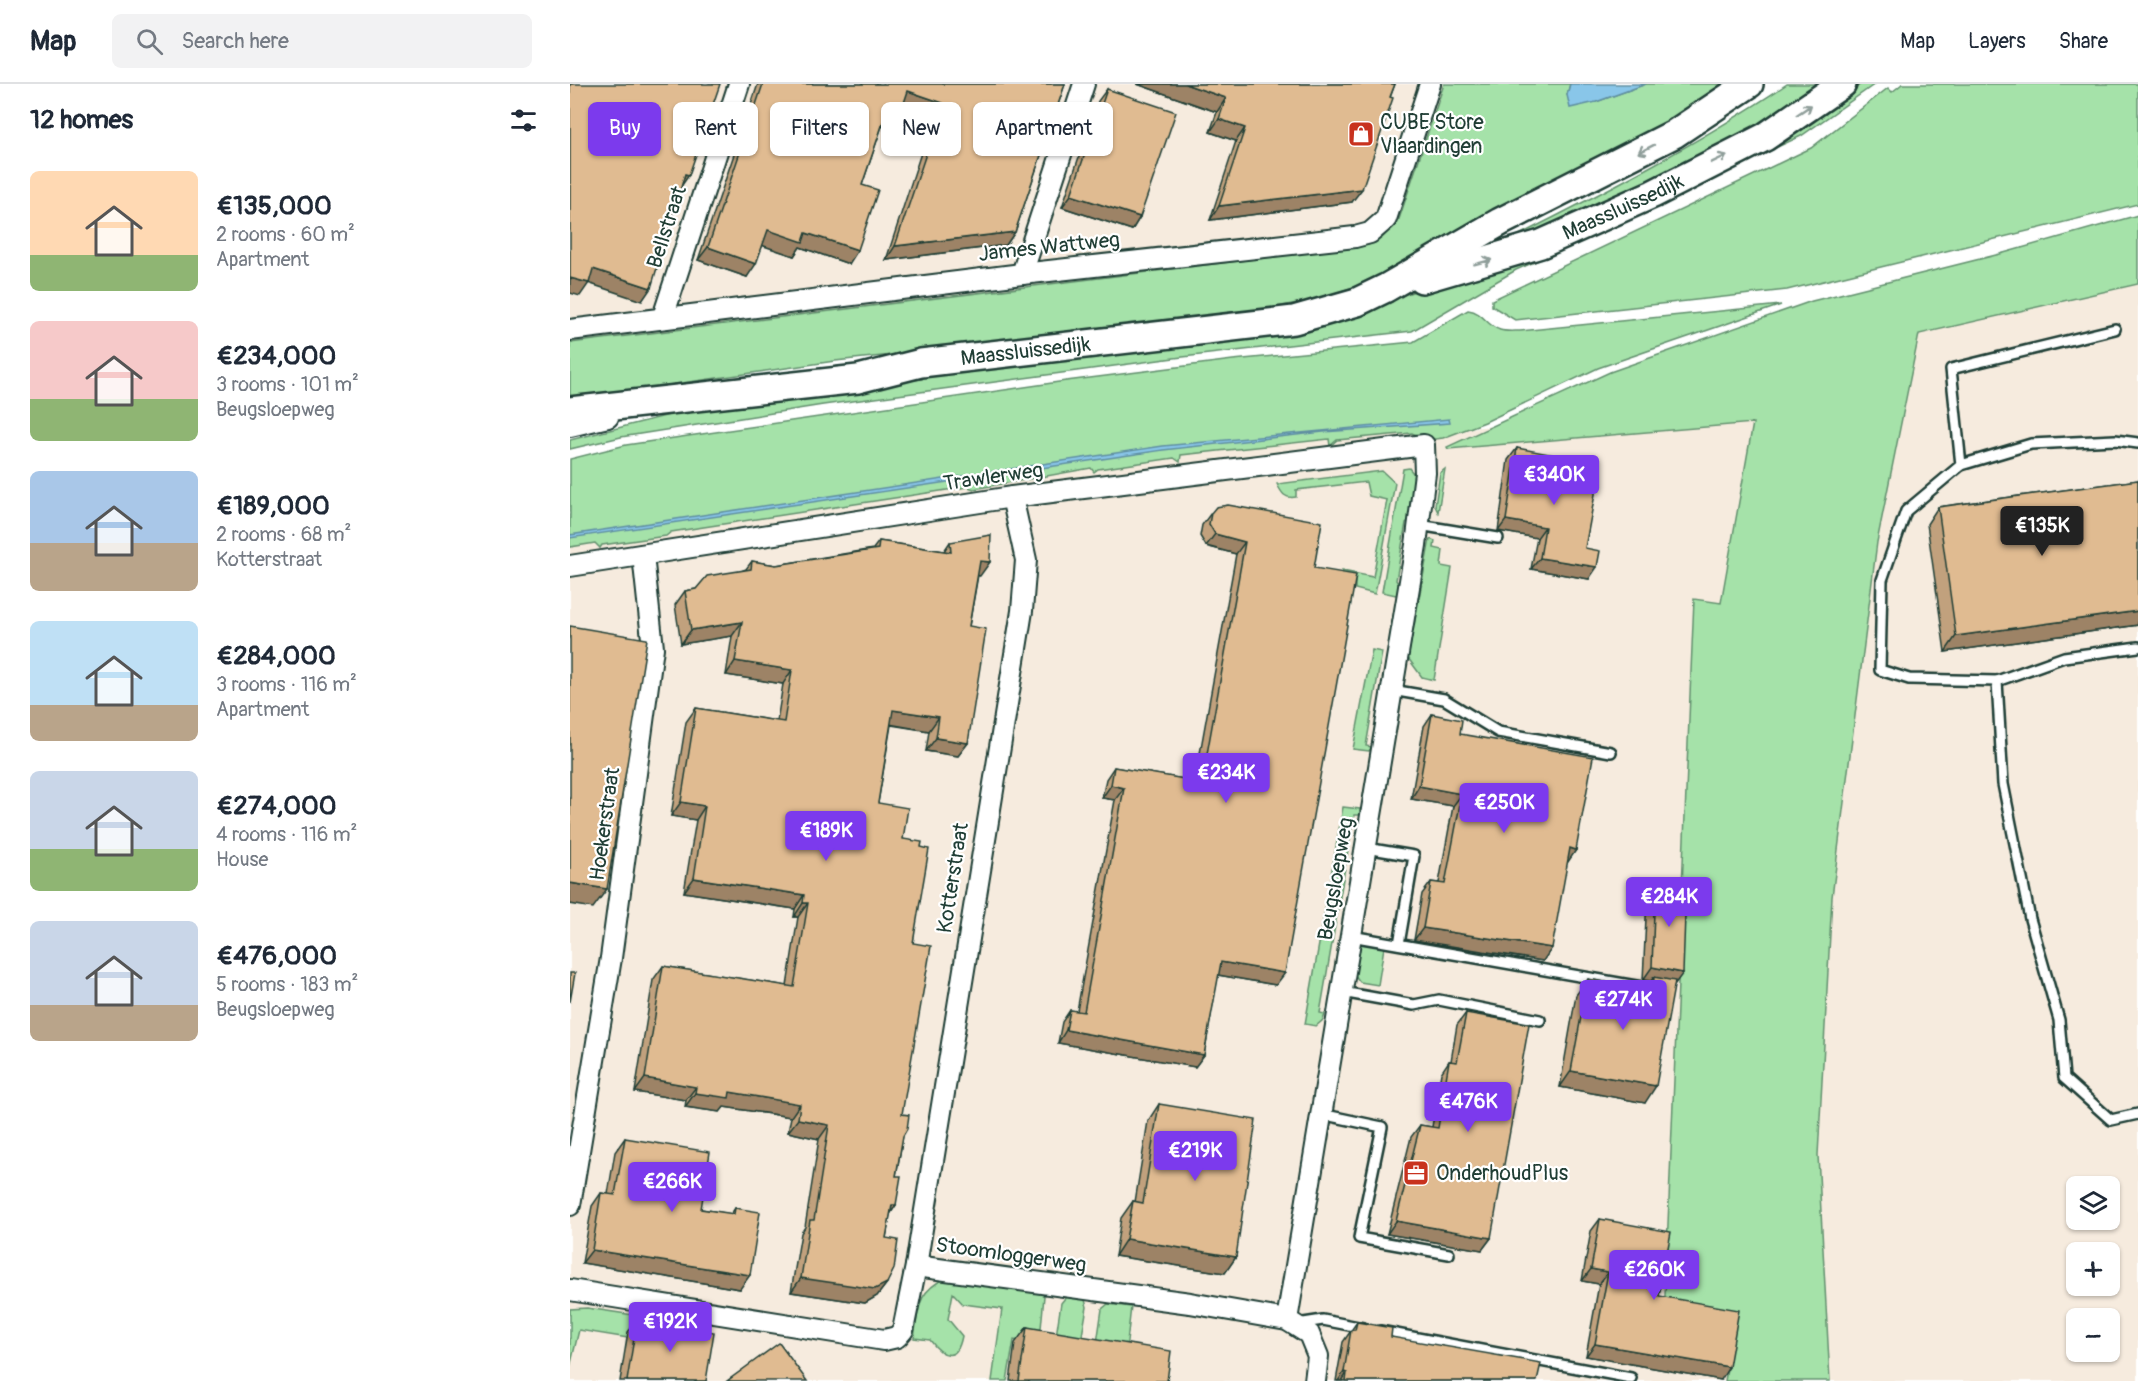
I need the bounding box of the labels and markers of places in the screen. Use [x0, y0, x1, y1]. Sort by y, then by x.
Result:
place label: CUBE Store Vlaardingen [1380, 109, 1484, 160]
shop icon: CUBE Store Vlaardingen [1346, 119, 1376, 149]
pin: €340K [1512, 455, 1596, 506]
pin: €135K [2000, 506, 2084, 557]
pin: €234K [1184, 753, 1268, 804]
pin: €250K [1462, 783, 1546, 834]
pin: €189K [784, 811, 868, 862]
pin: €284K [1627, 877, 1711, 928]
pin: €274K [1581, 980, 1665, 1031]
pin: €476K [1426, 1082, 1510, 1133]
pin: €219K [1153, 1131, 1237, 1182]
office icon: OnderhoudPlus [1401, 1158, 1431, 1188]
place label: OnderhoudPlus [1436, 1160, 1569, 1187]
pin: €266K [630, 1162, 714, 1213]
pin: €260K [1612, 1250, 1696, 1301]
pin: €192K [628, 1302, 712, 1353]

